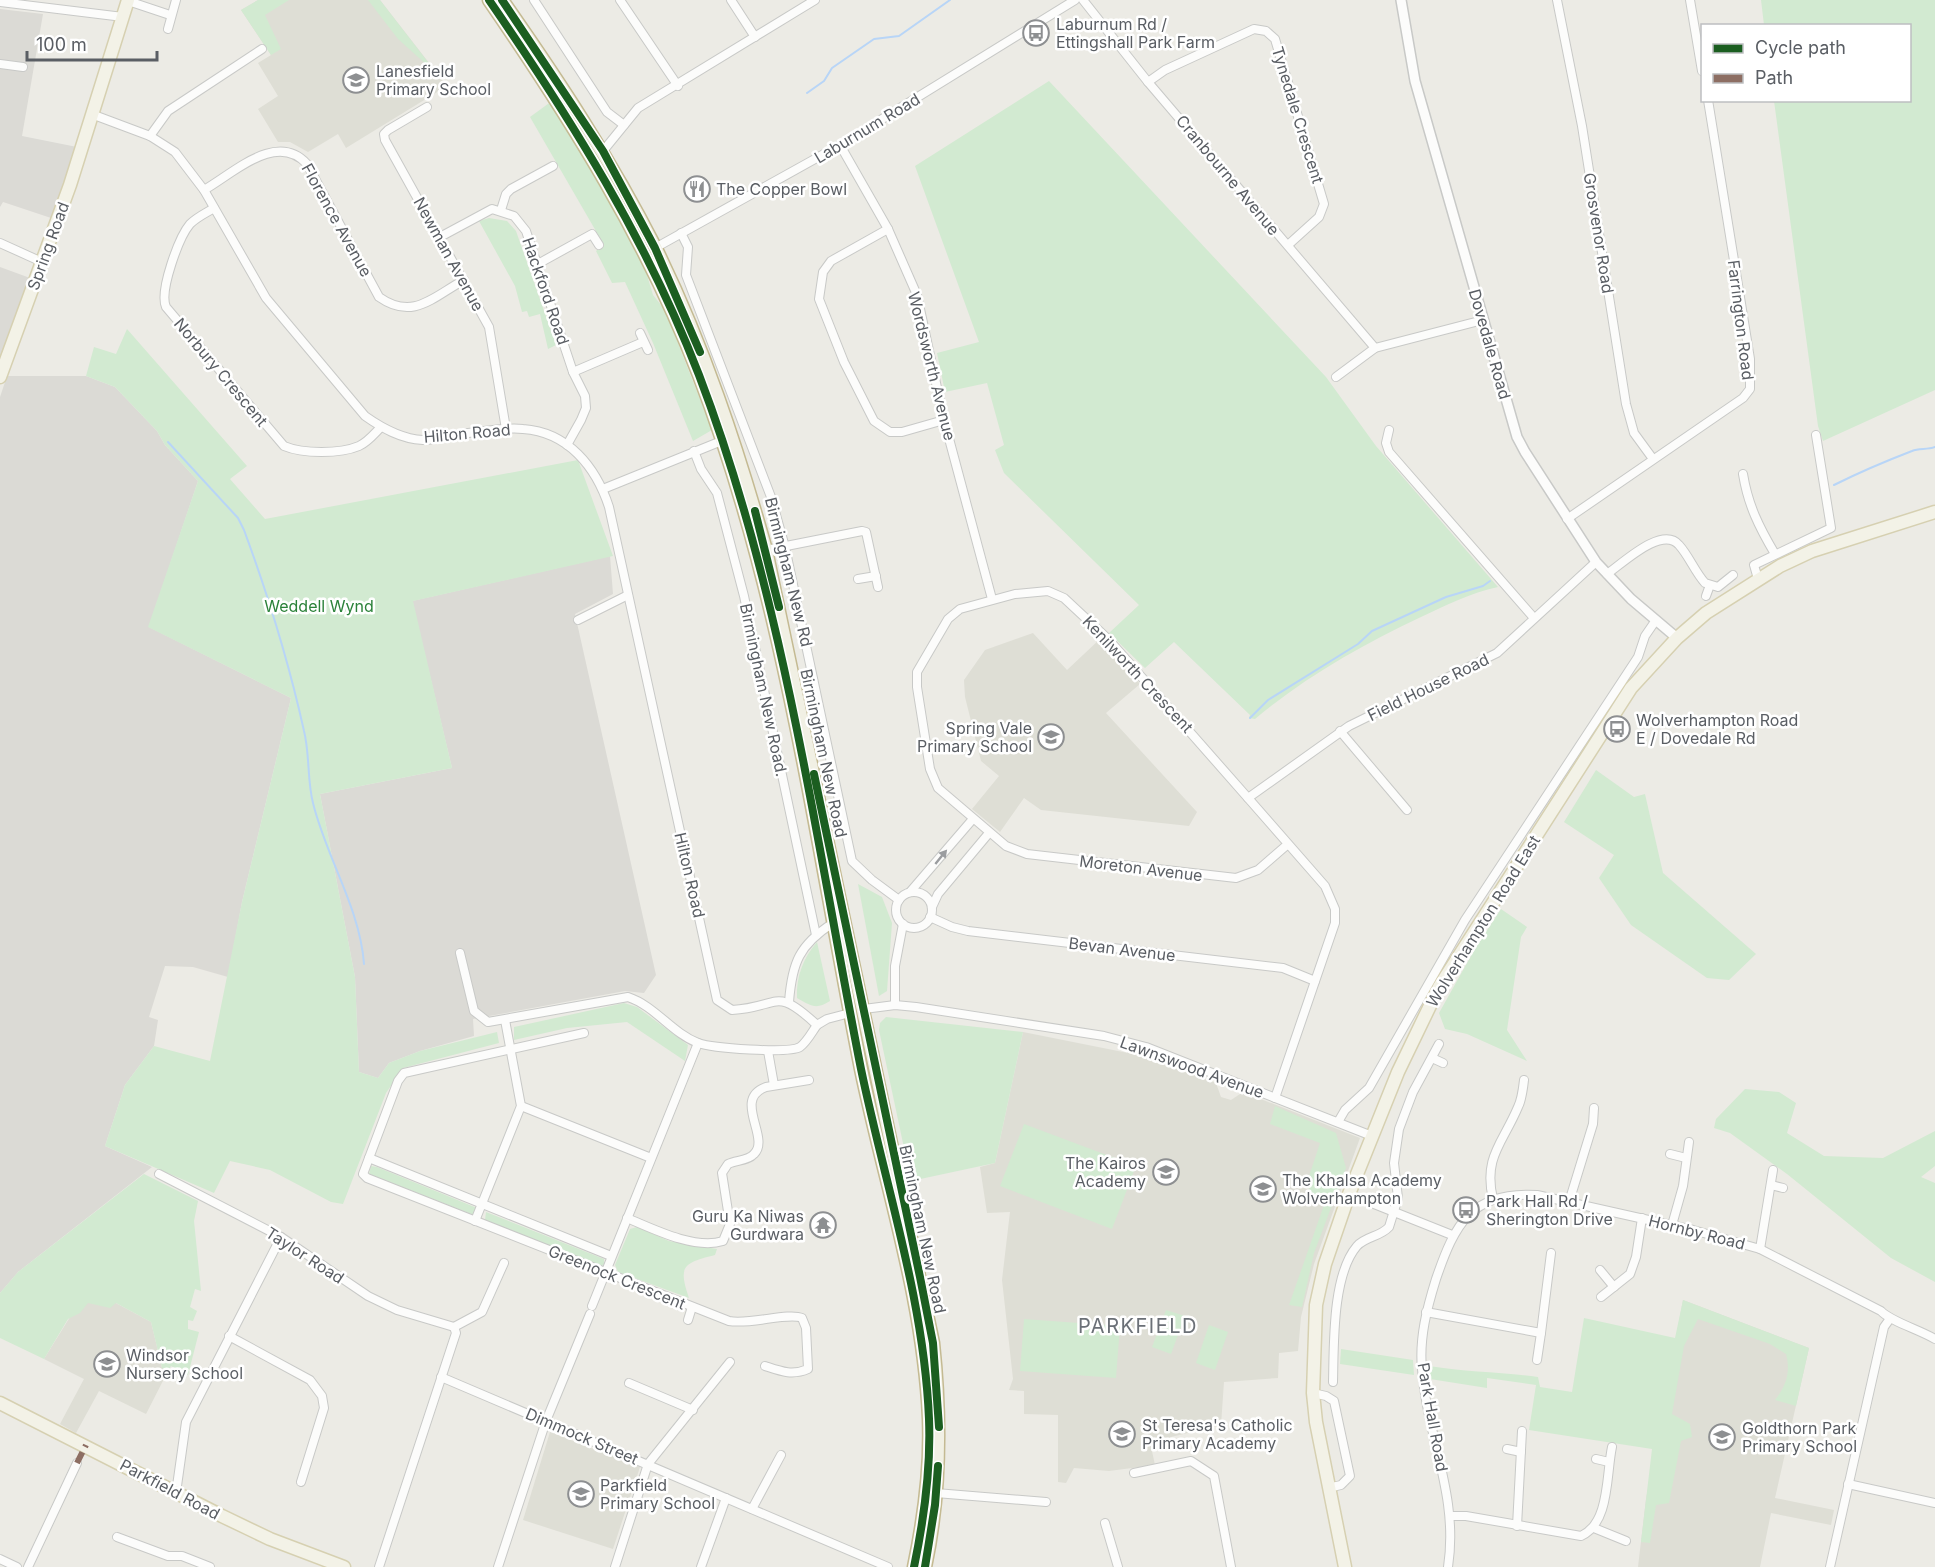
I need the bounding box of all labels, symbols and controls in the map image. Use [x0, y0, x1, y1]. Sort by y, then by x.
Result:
place label: Laburnum Rd / Ettingshall Park Farm [1056, 14, 1215, 52]
bus stop icon: Laburnum Rd / Ettingshall Park Farm [1021, 18, 1051, 48]
scale bar [27, 24, 158, 62]
legend [1701, 24, 1911, 102]
text: 100 m [36, 34, 87, 55]
text: Cycle path [1755, 37, 1846, 58]
street label: Tynedale Crescent [1268, 44, 1328, 186]
place label: Lanesfield Primary School [376, 61, 491, 99]
school or university icon: Lanesfield Primary School [341, 65, 371, 95]
text: Path [1755, 67, 1793, 88]
street label: Laburnum Road [811, 89, 923, 167]
street label: Cranbourne Avenue [1172, 111, 1284, 239]
street label: Florence Avenue [298, 160, 376, 280]
street label: Grosvenor Road [1580, 171, 1618, 295]
restaurant icon: The Copper Bowl [682, 174, 712, 204]
place label: The Copper Bowl [716, 179, 847, 199]
street label: Newman Avenue [409, 193, 489, 315]
street label: Spring Road [23, 199, 73, 293]
street label: Hackford Road [518, 235, 574, 347]
street label: Farrington Road [1724, 259, 1758, 381]
street label: Dovedale Road [1465, 286, 1515, 402]
street label: Wordsworth Avenue [904, 290, 960, 442]
street label: Norbury Crescent [170, 314, 272, 430]
street label: Hilton Road [423, 419, 511, 447]
street label: Birmingham New Rd [761, 495, 817, 649]
park label: Weddell Wynd [264, 596, 374, 616]
street label: Birmingham New Road. [736, 602, 792, 778]
street label: Kenilworth Crescent [1079, 611, 1197, 737]
street label: Field House Road [1364, 649, 1492, 725]
street label: Birmingham New Road [796, 667, 852, 839]
place label: Wolverhampton Road E / Dovedale Rd [1636, 710, 1798, 748]
bus stop icon: Wolverhampton Road E / Dovedale Rd [1602, 714, 1632, 744]
place label: Spring Vale Primary School [917, 718, 1032, 756]
school or university icon: Spring Vale Primary School [1036, 722, 1066, 752]
street label: Hilton Road [670, 830, 710, 920]
street label: Wolverhampton Road East [1422, 831, 1544, 1011]
one-way arrow [935, 849, 948, 865]
street label: Moreton Avenue [1078, 851, 1204, 885]
street label: Bevan Avenue [1067, 933, 1177, 965]
street label: Lawnswood Avenue [1117, 1032, 1267, 1102]
street label: Birmingham New Road [895, 1143, 951, 1315]
place label: The Kairos Academy [1065, 1153, 1146, 1191]
school or university icon: The Kairos Academy [1151, 1157, 1181, 1187]
place label: The Khalsa Academy Wolverhampton [1282, 1170, 1442, 1208]
school or university icon: The Khalsa Academy Wolverhampton [1248, 1174, 1278, 1204]
place label: Park Hall Rd / Sherington Drive [1486, 1191, 1613, 1229]
bus stop icon: Park Hall Rd / Sherington Drive [1451, 1195, 1481, 1225]
place label: Guru Ka Niwas Gurdwara [692, 1206, 804, 1244]
temple icon: Guru Ka Niwas Gurdwara [808, 1210, 838, 1240]
street label: Hornby Road [1647, 1210, 1747, 1254]
street label: Taylor Road [262, 1222, 348, 1288]
street label: Greenock Crescent [545, 1240, 689, 1314]
district label: PARKFIELD [1078, 1314, 1198, 1338]
place label: Windsor Nursery School [126, 1345, 243, 1383]
school or university icon: Windsor Nursery School [92, 1349, 122, 1379]
street label: Park Hall Road [1414, 1361, 1452, 1473]
street label: Dimmock Street [523, 1403, 641, 1469]
place label: St Teresa's Catholic Primary Academy [1142, 1415, 1293, 1453]
place label: Goldthorn Park Primary School [1742, 1418, 1857, 1456]
school or university icon: St Teresa's Catholic Primary Academy [1107, 1419, 1137, 1449]
school or university icon: Goldthorn Park Primary School [1707, 1422, 1737, 1452]
street label: Parkfield Road [117, 1454, 223, 1524]
place label: Parkfield Primary School [600, 1475, 715, 1513]
school or university icon: Parkfield Primary School [566, 1479, 596, 1509]

